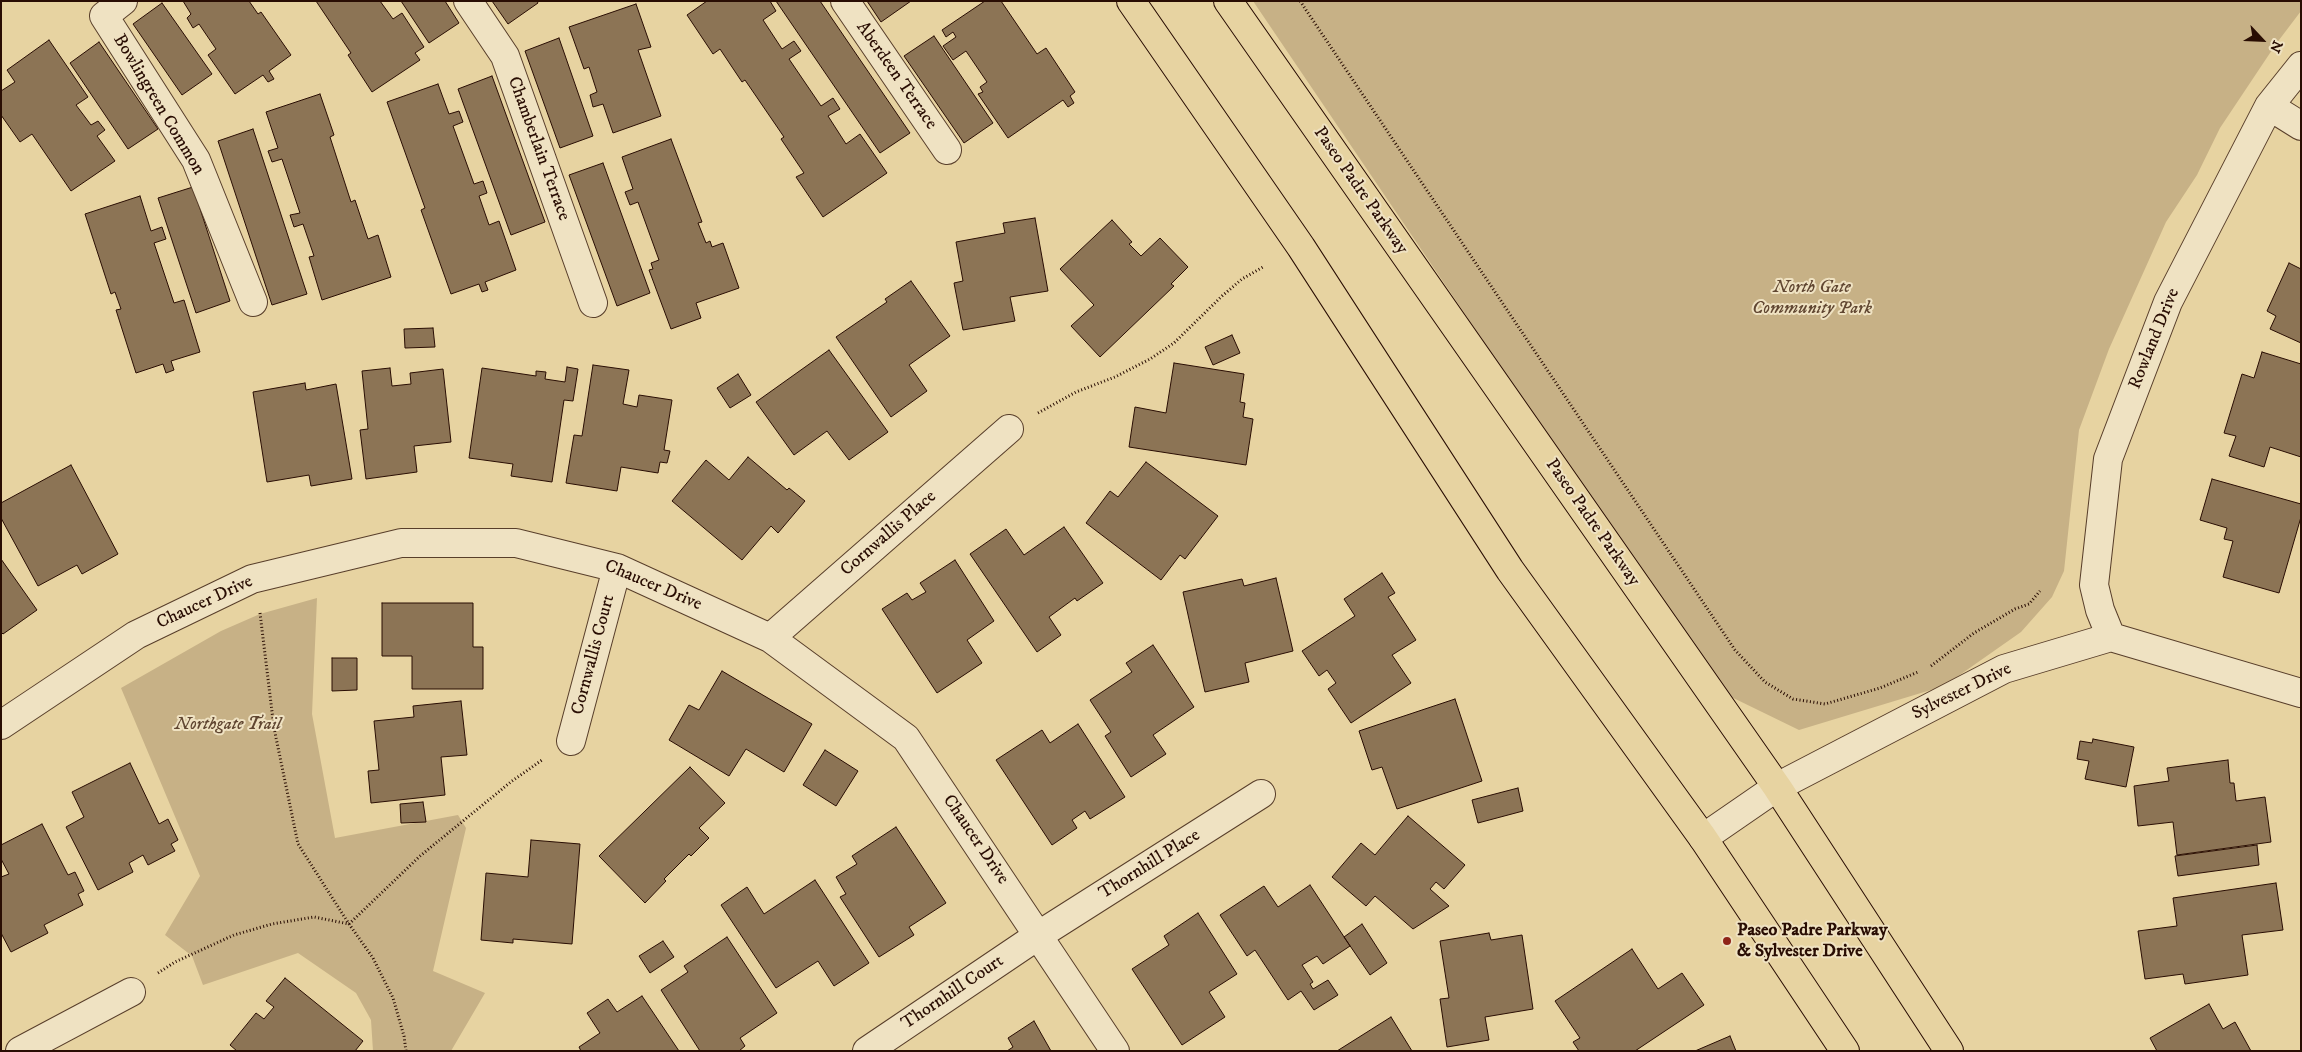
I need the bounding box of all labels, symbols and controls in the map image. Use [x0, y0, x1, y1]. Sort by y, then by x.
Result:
north arrow [2237, 15, 2287, 65]
street label: Aberdeen Terrace [851, 18, 941, 134]
street label: Bowlingreen Common [107, 31, 209, 179]
text: N [2265, 37, 2286, 55]
street label: Chamberlain Terrace [502, 74, 574, 224]
street label: Paseo Padre Parkway [1308, 123, 1412, 259]
park label: North Gate Community Park [1752, 277, 1872, 320]
street label: Rowland Drive [2125, 285, 2185, 393]
street label: Paseo Padre Parkway [1540, 455, 1644, 591]
street label: Cornwallis Place [837, 487, 941, 581]
street label: Chaucer Drive [601, 556, 705, 616]
street label: Chaucer Drive [153, 571, 257, 635]
street label: Cornwallis Court [568, 593, 620, 717]
street label: Sylvester Drive [1909, 659, 2015, 725]
park label: Northgate Trail [175, 714, 281, 736]
street label: Chaucer Drive [937, 791, 1013, 889]
street label: Thornhill Place [1095, 825, 1205, 905]
place label: Paseo Padre Parkway & Sylvester Drive [1737, 920, 1887, 962]
marker: Paseo Padre Parkway & Sylvester Drive [1721, 935, 1733, 947]
street label: Thornhill Court [898, 951, 1008, 1035]

